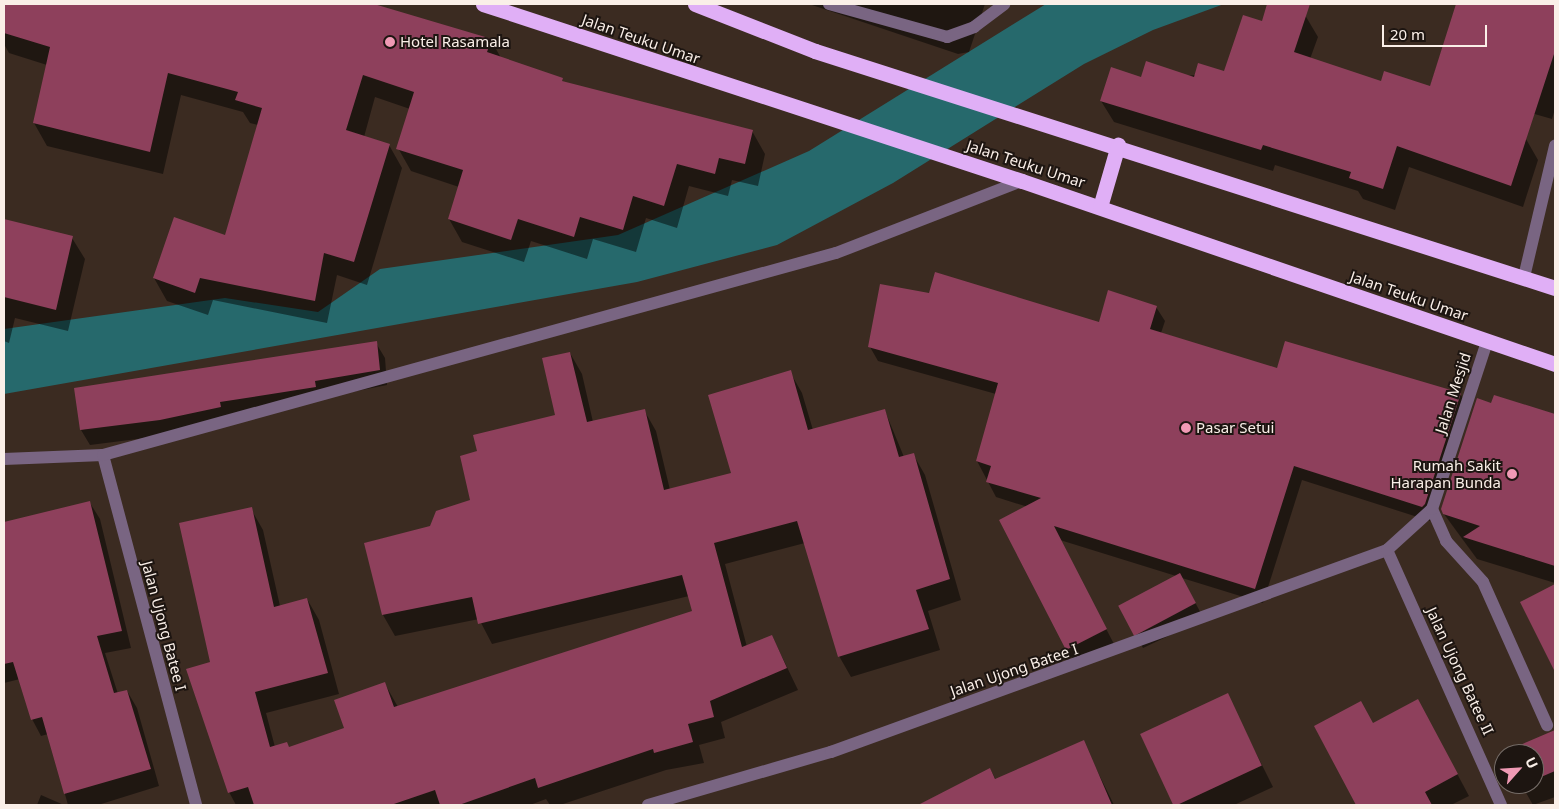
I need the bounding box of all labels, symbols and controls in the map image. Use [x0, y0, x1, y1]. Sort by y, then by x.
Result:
street label: Jalan Teuku Umar [580, 10, 702, 68]
scale bar [1384, 15, 1489, 47]
text: 20 m [1390, 24, 1425, 44]
place label: Hotel Rasamala [400, 33, 510, 51]
marker: Hotel Rasamala [384, 36, 396, 48]
street label: Jalan Teuku Umar [964, 136, 1088, 192]
street label: Jalan Teuku Umar [1348, 267, 1470, 325]
street label: Jalan Mesjid [1431, 350, 1475, 436]
place label: Pasar Setui [1196, 419, 1274, 437]
marker: Pasar Setui [1180, 422, 1192, 434]
place label: Rumah Sakit Harapan Bunda [1390, 456, 1501, 491]
marker: Rumah Sakit Harapan Bunda [1505, 467, 1519, 481]
street label: Jalan Ujong Batee I [138, 559, 190, 693]
street label: Jalan Ujong Batee II [1423, 604, 1497, 738]
street label: Jalan Ujong Batee I [948, 640, 1080, 700]
north arrow [1494, 744, 1544, 794]
text: U [1521, 754, 1543, 772]

